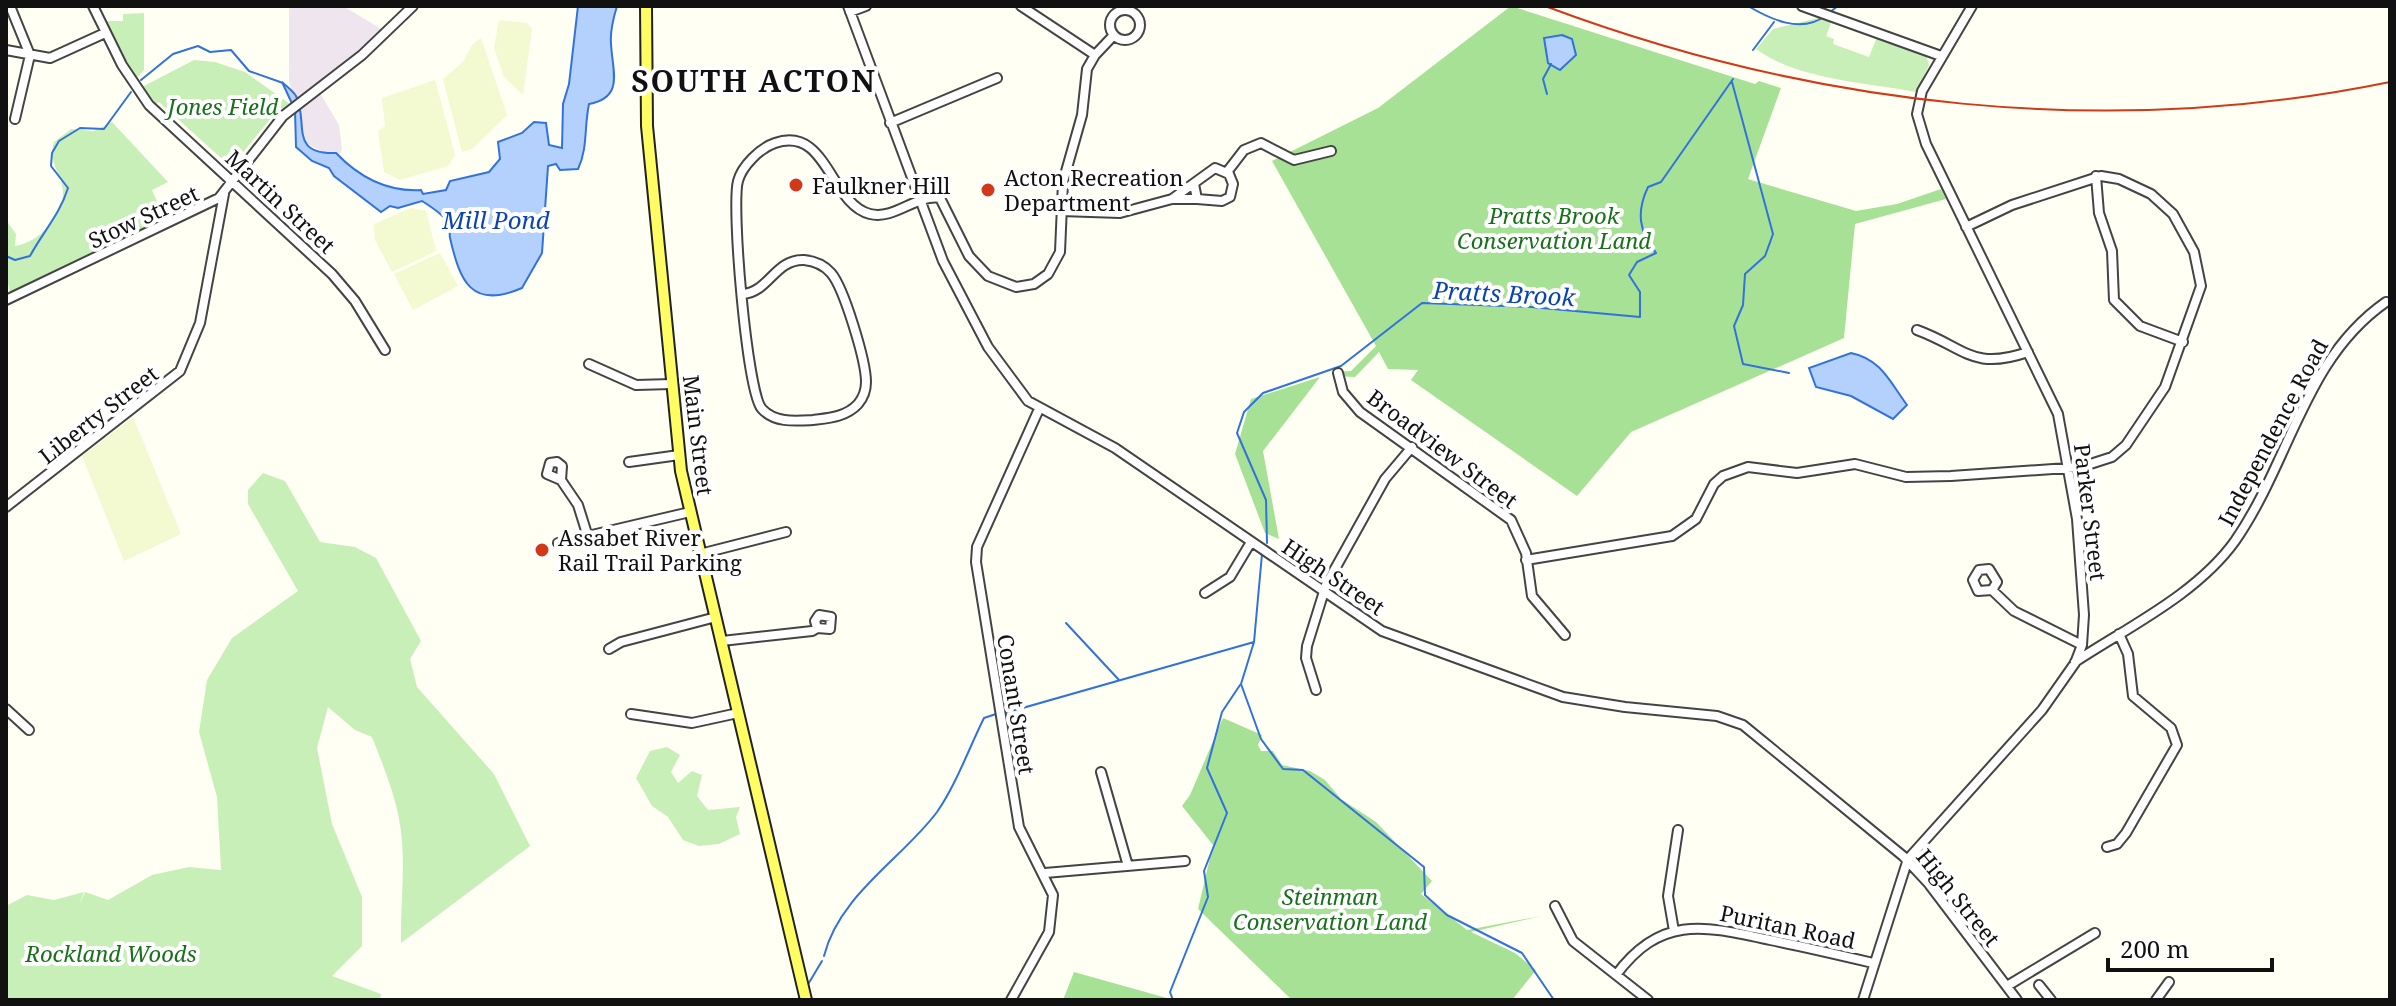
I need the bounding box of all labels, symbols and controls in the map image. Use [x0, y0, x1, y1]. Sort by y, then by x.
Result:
district label: SOUTH ACTON [631, 60, 877, 101]
park label: Jones Field [164, 91, 278, 121]
street label: Martin Street [220, 142, 342, 260]
place label: Acton Recreation Department [1004, 162, 1183, 217]
place label: Faulkner Hill [812, 170, 950, 200]
marker: Faulkner Hill [787, 176, 805, 194]
street label: Stow Street [83, 177, 203, 255]
marker: Acton Recreation Department [979, 181, 997, 199]
park label: Pratts Brook Conservation Land [1457, 200, 1651, 255]
water label: Mill Pond [441, 203, 550, 236]
water label: Pratts Brook [1431, 273, 1577, 313]
street label: Independence Road [2210, 333, 2334, 531]
street label: Liberty Street [32, 358, 164, 470]
street label: Main Street [677, 373, 721, 497]
street label: Broadview Street [1362, 382, 1524, 515]
street label: Parker Street [2068, 442, 2114, 582]
place label: Assabet River Rail Trail Parking [558, 522, 742, 577]
street label: High Street [1277, 531, 1391, 621]
marker: Assabet River Rail Trail Parking [533, 541, 551, 559]
street label: Conant Street [991, 632, 1043, 777]
street label: High Street [1910, 842, 2008, 952]
park label: Steinman Conservation Land [1233, 881, 1427, 936]
street label: Puritan Road [1718, 897, 1859, 955]
scale bar [2108, 922, 2272, 972]
text: 200 m [2120, 932, 2189, 965]
park label: Rockland Woods [24, 938, 197, 968]

